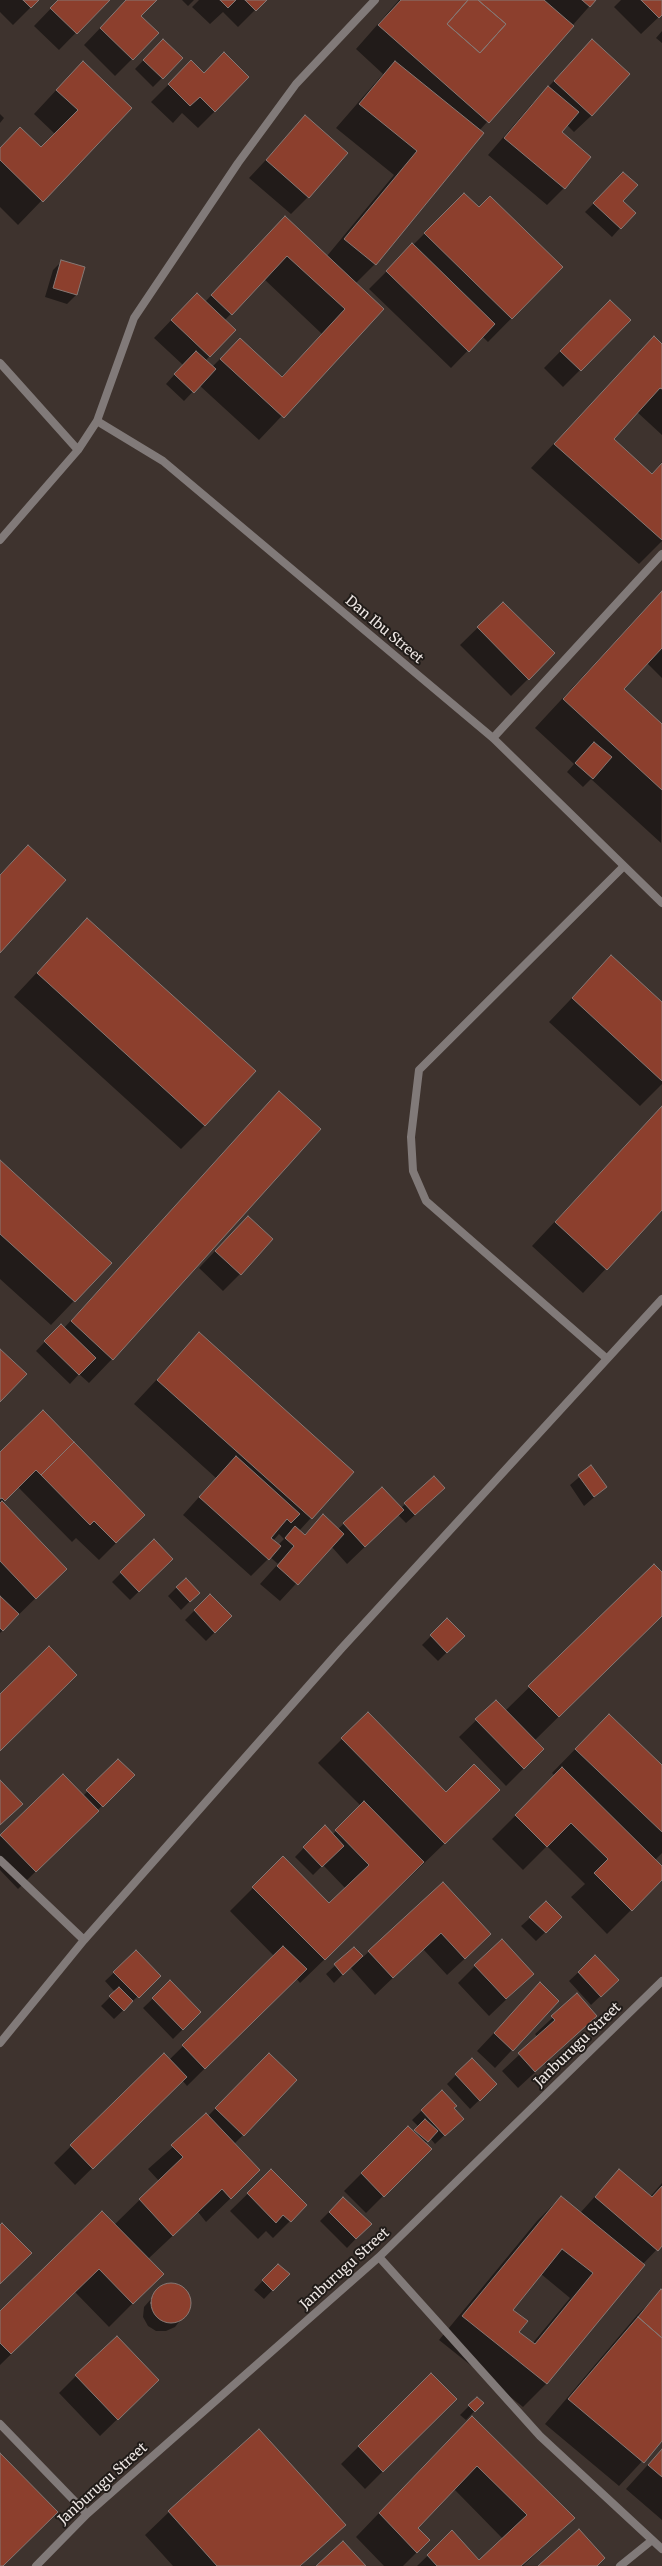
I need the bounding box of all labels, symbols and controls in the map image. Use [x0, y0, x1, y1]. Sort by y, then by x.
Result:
street label: Dan Ibu Street [342, 593, 426, 667]
street label: Janburugu Street [531, 1999, 625, 2091]
street label: Janburugu Street [297, 2225, 393, 2313]
street label: Janburugu Street [55, 2440, 151, 2528]

